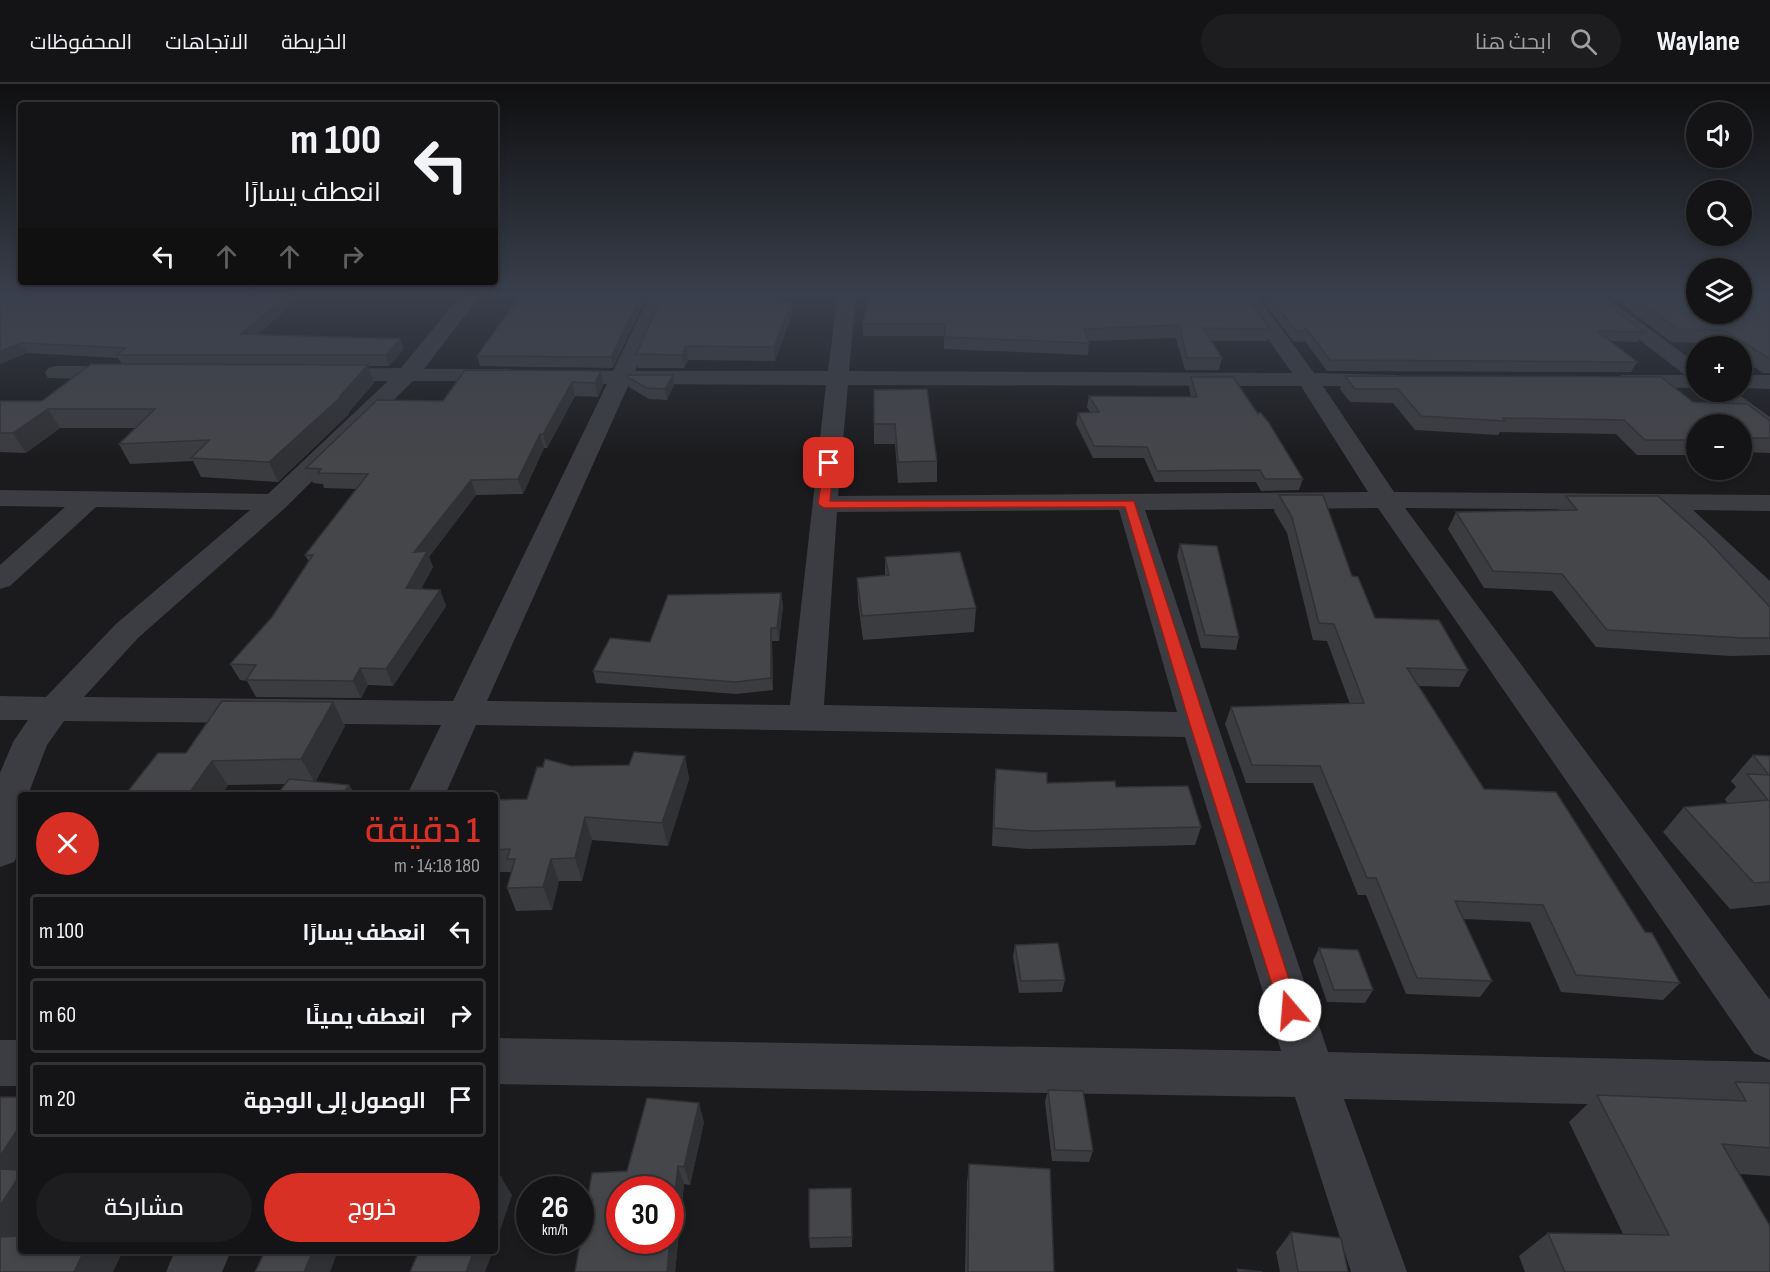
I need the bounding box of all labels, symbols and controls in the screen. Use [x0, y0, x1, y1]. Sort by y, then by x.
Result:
search box [1201, 14, 1621, 68]
icon: search [1567, 25, 1600, 58]
text: Waylane [1657, 25, 1740, 58]
text: ابحث هنا [1475, 29, 1552, 56]
text: المحفوظات [30, 30, 132, 55]
text: الاتجاهات [165, 30, 248, 55]
text: الخريطة [281, 30, 347, 55]
map controls [1686, 102, 1752, 480]
button: sound [1686, 102, 1752, 168]
text: 100 m [290, 115, 381, 166]
icon: left [402, 126, 480, 204]
text: انعطف يسارًا [244, 177, 381, 209]
button: search [1686, 180, 1752, 246]
icon: left [147, 240, 180, 273]
icon: ahead [210, 240, 243, 273]
icon: ahead [273, 240, 306, 273]
icon: right [336, 240, 369, 273]
button: layers [1686, 258, 1752, 324]
button: + [1686, 336, 1752, 402]
button: − [1686, 414, 1752, 480]
pin [803, 437, 854, 488]
icon: arrive [812, 446, 845, 479]
text: 1 دقيقة [365, 810, 480, 853]
button: close [36, 812, 99, 875]
text: 180 m · 14:18 [394, 854, 480, 878]
icon: left [444, 915, 477, 948]
text: 100 m [39, 918, 84, 945]
text: انعطف يسارًا [303, 920, 426, 947]
position arrow [1258, 978, 1322, 1042]
icon: right [444, 999, 477, 1032]
text: 60 m [39, 1002, 76, 1029]
text: انعطف يمينًا [305, 1004, 426, 1031]
icon: arrive [444, 1083, 477, 1116]
text: 20 m [39, 1086, 76, 1113]
text: الوصول إلى الوجهة [244, 1088, 426, 1115]
button: مشاركة [36, 1173, 252, 1242]
button: خروج [264, 1173, 480, 1242]
speed limit sign: 30 [606, 1176, 684, 1254]
text: 26 [541, 1190, 569, 1226]
text: km/h [542, 1221, 568, 1240]

